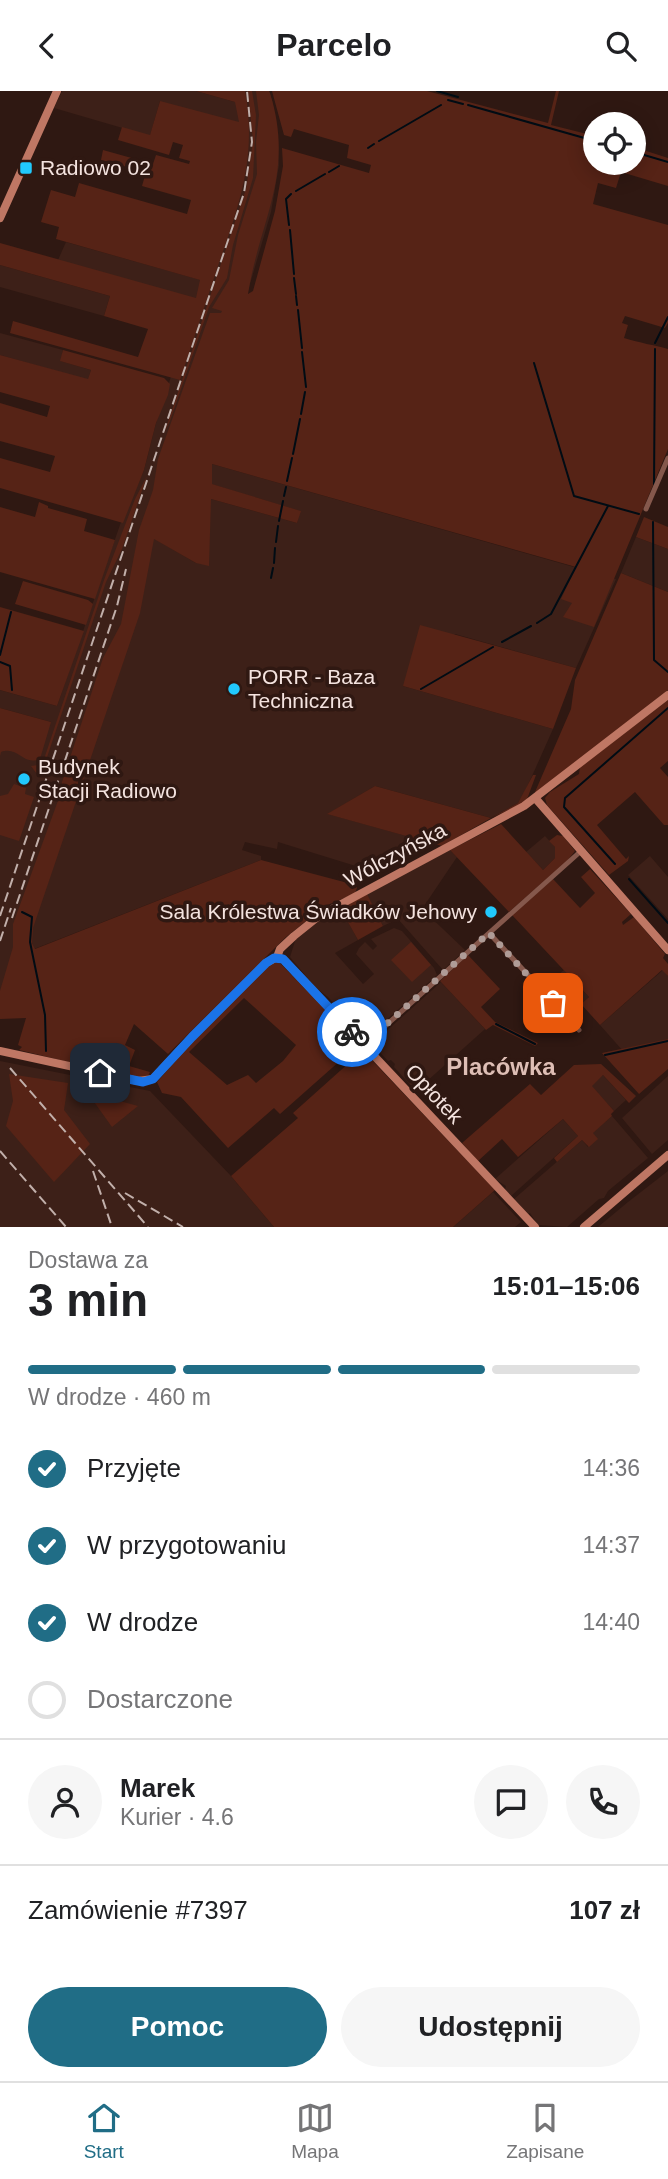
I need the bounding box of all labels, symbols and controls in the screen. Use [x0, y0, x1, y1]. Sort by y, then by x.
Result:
icon: back [28, 27, 66, 65]
text: Parcelo [276, 27, 392, 63]
icon: search [602, 27, 640, 65]
map controls [583, 112, 646, 175]
button: locate [583, 112, 646, 175]
place label: Radiowo 02 [40, 156, 151, 179]
marker: Radiowo 02 [18, 160, 34, 176]
place label: PORR - Baza Techniczna [248, 665, 376, 712]
marker: PORR - Baza Techniczna [226, 681, 242, 697]
place label: Budynek Stacji Radiowo [38, 755, 177, 802]
marker: Budynek Stacji Radiowo [16, 771, 32, 787]
street label: Wólczyńska [340, 818, 450, 891]
place label: Sala Królestwa Świadków Jehowy [160, 900, 477, 923]
marker: Sala Królestwa Świadków Jehowy [483, 904, 499, 920]
pin [523, 973, 583, 1033]
icon: bag [534, 984, 572, 1022]
courier [317, 997, 387, 1067]
icon: bike [333, 1013, 371, 1051]
pin [70, 1043, 130, 1103]
district label: Placówka [446, 1053, 556, 1080]
icon: home [81, 1054, 119, 1092]
street label: Opłotek [401, 1059, 468, 1128]
text: Dostawa za [28, 1247, 148, 1273]
text: 15:01–15:06 [493, 1271, 640, 1301]
text: 3 min [28, 1274, 148, 1326]
text: W drodze · 460 m [28, 1384, 211, 1410]
icon: check [28, 1450, 66, 1488]
text: Przyjęte [87, 1453, 181, 1483]
text: 14:36 [582, 1455, 640, 1481]
icon: check [28, 1527, 66, 1565]
text: W przygotowaniu [87, 1530, 286, 1560]
text: 14:37 [582, 1532, 640, 1558]
icon: check [28, 1604, 66, 1642]
text: W drodze [87, 1607, 198, 1637]
text: 14:40 [582, 1609, 640, 1635]
text: Dostarczone [87, 1684, 233, 1714]
button: person [28, 1765, 102, 1839]
button: chat [474, 1765, 548, 1839]
button: phone [566, 1765, 640, 1839]
text: Marek [120, 1773, 195, 1803]
text: Kurier · 4.6 [120, 1804, 234, 1830]
text: Zamówienie #7397 [28, 1895, 248, 1925]
text: 107 zł [569, 1895, 640, 1925]
button: Pomoc [28, 1987, 327, 2067]
button: Udostępnij [341, 1987, 640, 2067]
tab: Start [84, 2099, 124, 2163]
tab: Mapa [291, 2099, 339, 2163]
tab: Zapisane [506, 2099, 584, 2163]

